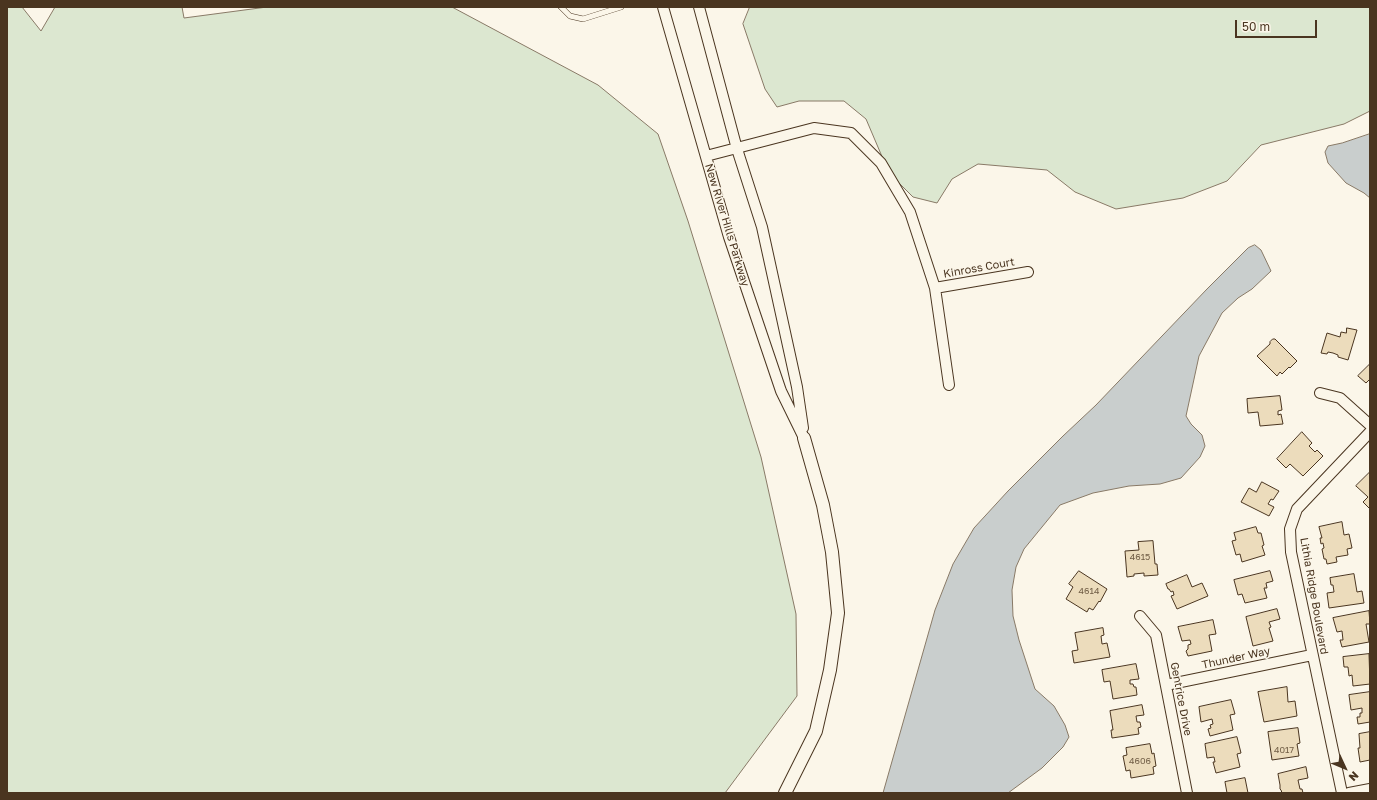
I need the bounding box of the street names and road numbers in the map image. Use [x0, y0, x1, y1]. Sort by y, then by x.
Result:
street label: New River Hills Parkway [702, 162, 752, 288]
street label: Kinross Court [942, 255, 1016, 281]
street label: Lithia Ridge Boulevard [1297, 536, 1331, 656]
street label: Thunder Way [1201, 644, 1271, 672]
street label: Gentrice Drive [1167, 661, 1195, 737]

